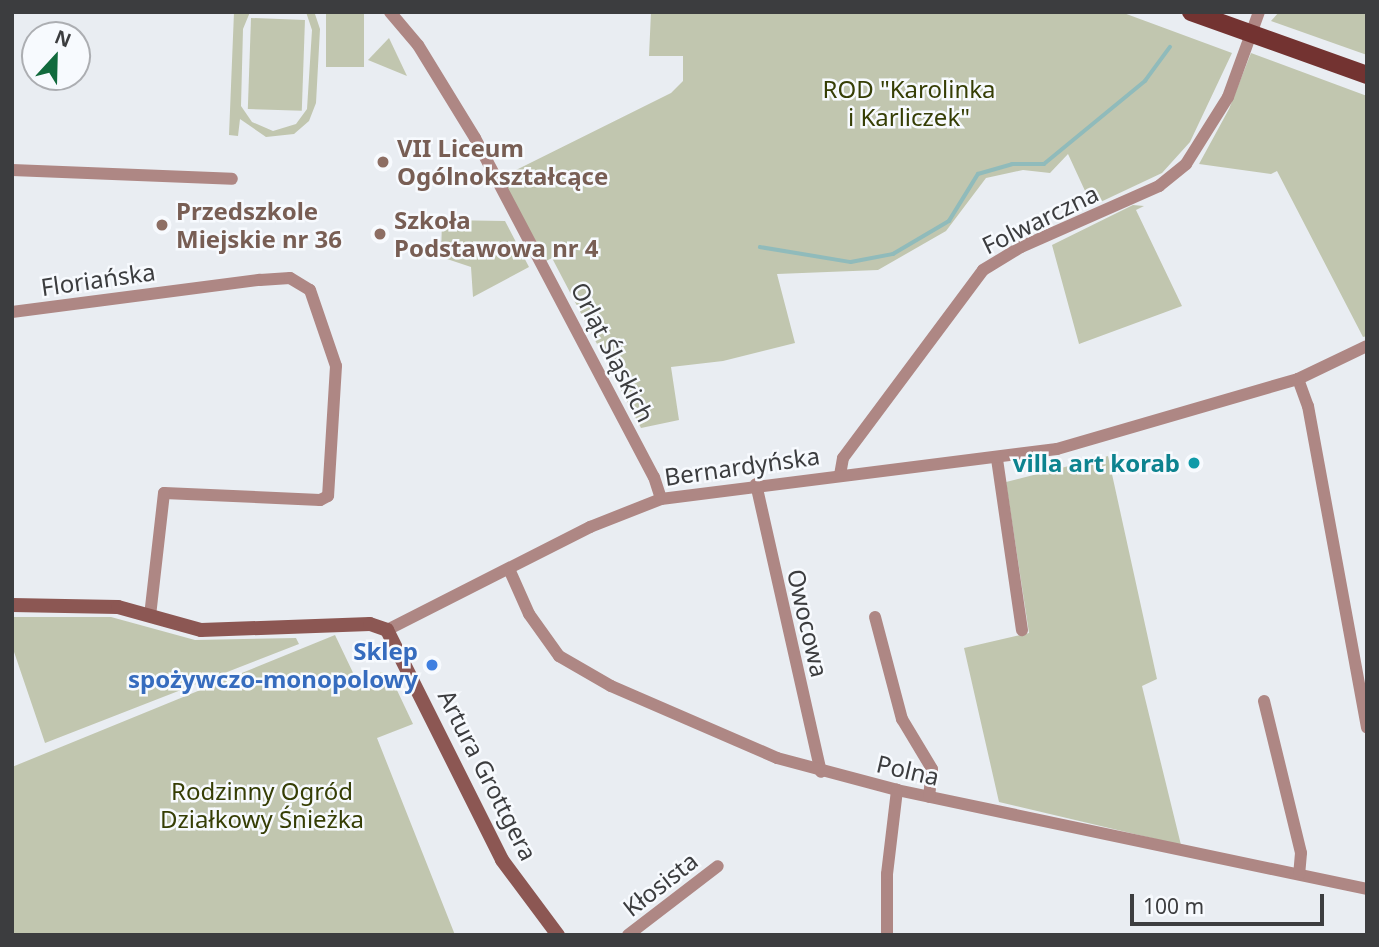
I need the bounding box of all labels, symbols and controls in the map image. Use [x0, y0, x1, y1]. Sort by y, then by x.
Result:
north arrow [21, 21, 91, 91]
text: N [51, 23, 75, 53]
park label: ROD "Karolinka i Karliczek" [823, 75, 995, 131]
place label: VII Liceum Ogólnokształcące [397, 134, 608, 190]
marker: VII Liceum Ogólnokształcące [375, 154, 391, 170]
street label: Folwarczna [977, 178, 1103, 260]
place label: Przedszkole Miejskie nr 36 [176, 197, 342, 253]
place label: Szkoła Podstawowa nr 4 [394, 206, 598, 262]
marker: Przedszkole Miejskie nr 36 [154, 217, 170, 233]
marker: Szkoła Podstawowa nr 4 [372, 226, 388, 242]
street label: Floriańska [39, 257, 157, 301]
street label: Orląt Śląskich [565, 277, 661, 427]
street label: Bernardyńska [663, 441, 821, 491]
place label: villa art korab [1013, 449, 1180, 477]
marker: villa art korab [1186, 455, 1202, 471]
street label: Owocowa [782, 566, 834, 680]
place label: Sklep spożywczo-monopolowy [128, 637, 418, 693]
marker: Sklep spożywczo-monopolowy [424, 657, 440, 673]
street label: Artura Grottgera [433, 685, 543, 865]
street label: Polna [874, 749, 942, 791]
park label: Rodzinny Ogród Działkowy Śnieżka [160, 777, 364, 833]
street label: Kłosista [617, 846, 703, 922]
scale bar [1134, 880, 1328, 924]
text: 100 m [1143, 892, 1204, 920]

